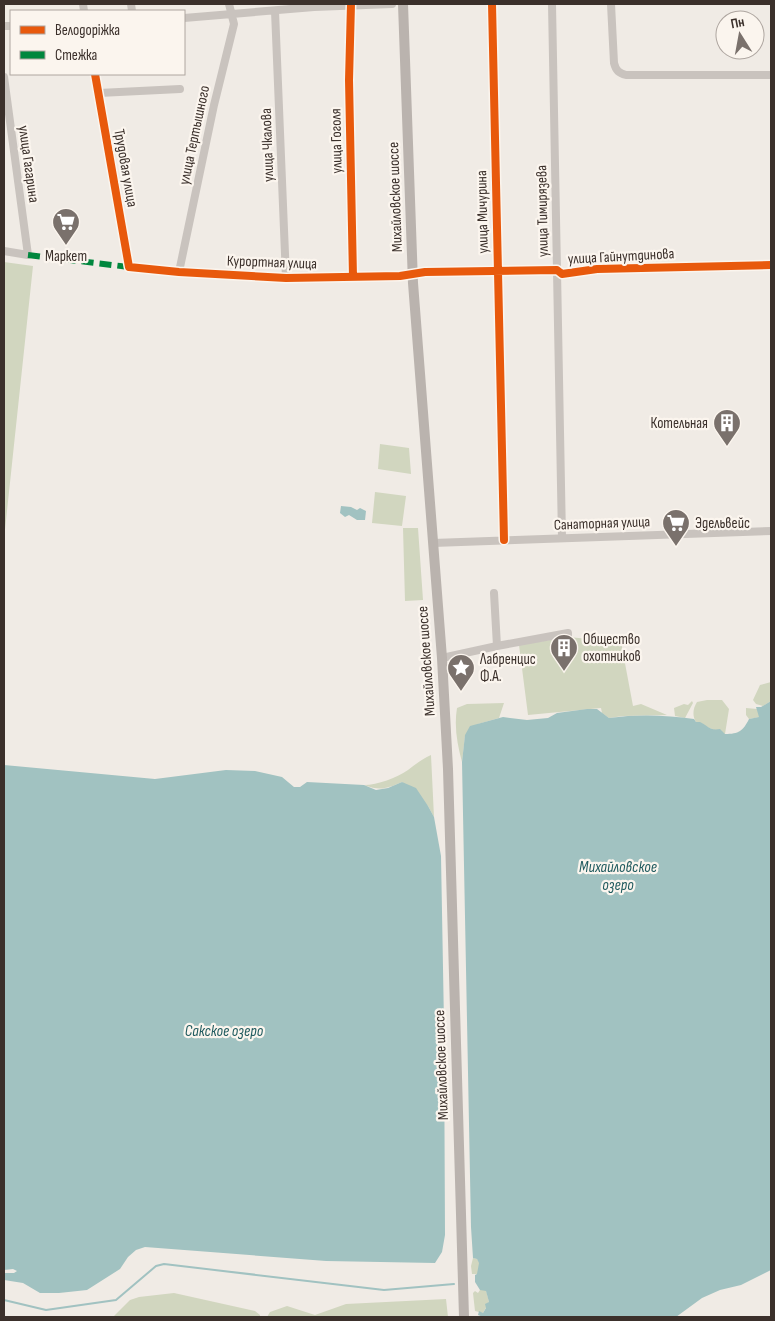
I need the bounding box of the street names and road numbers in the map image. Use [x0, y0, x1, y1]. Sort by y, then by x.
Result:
street label: улица Тертышного [175, 84, 214, 186]
street label: улица Чкалова [257, 108, 278, 182]
street label: улица Гоголя [326, 108, 347, 174]
street label: улица Гагарина [14, 124, 43, 204]
street label: Трудовая улица [109, 128, 142, 209]
street label: Михайловское шоссе [384, 142, 407, 252]
street label: улица Тимирязева [532, 165, 553, 257]
street label: улица Мичурина [472, 170, 493, 254]
street label: улица Гайнутдинова [567, 244, 675, 269]
street label: Курортная улица [227, 251, 318, 274]
street label: Санаторная улица [553, 512, 651, 535]
street label: Михайловское шоссе [413, 605, 440, 717]
street label: Михайловское шоссе [430, 1010, 453, 1120]

